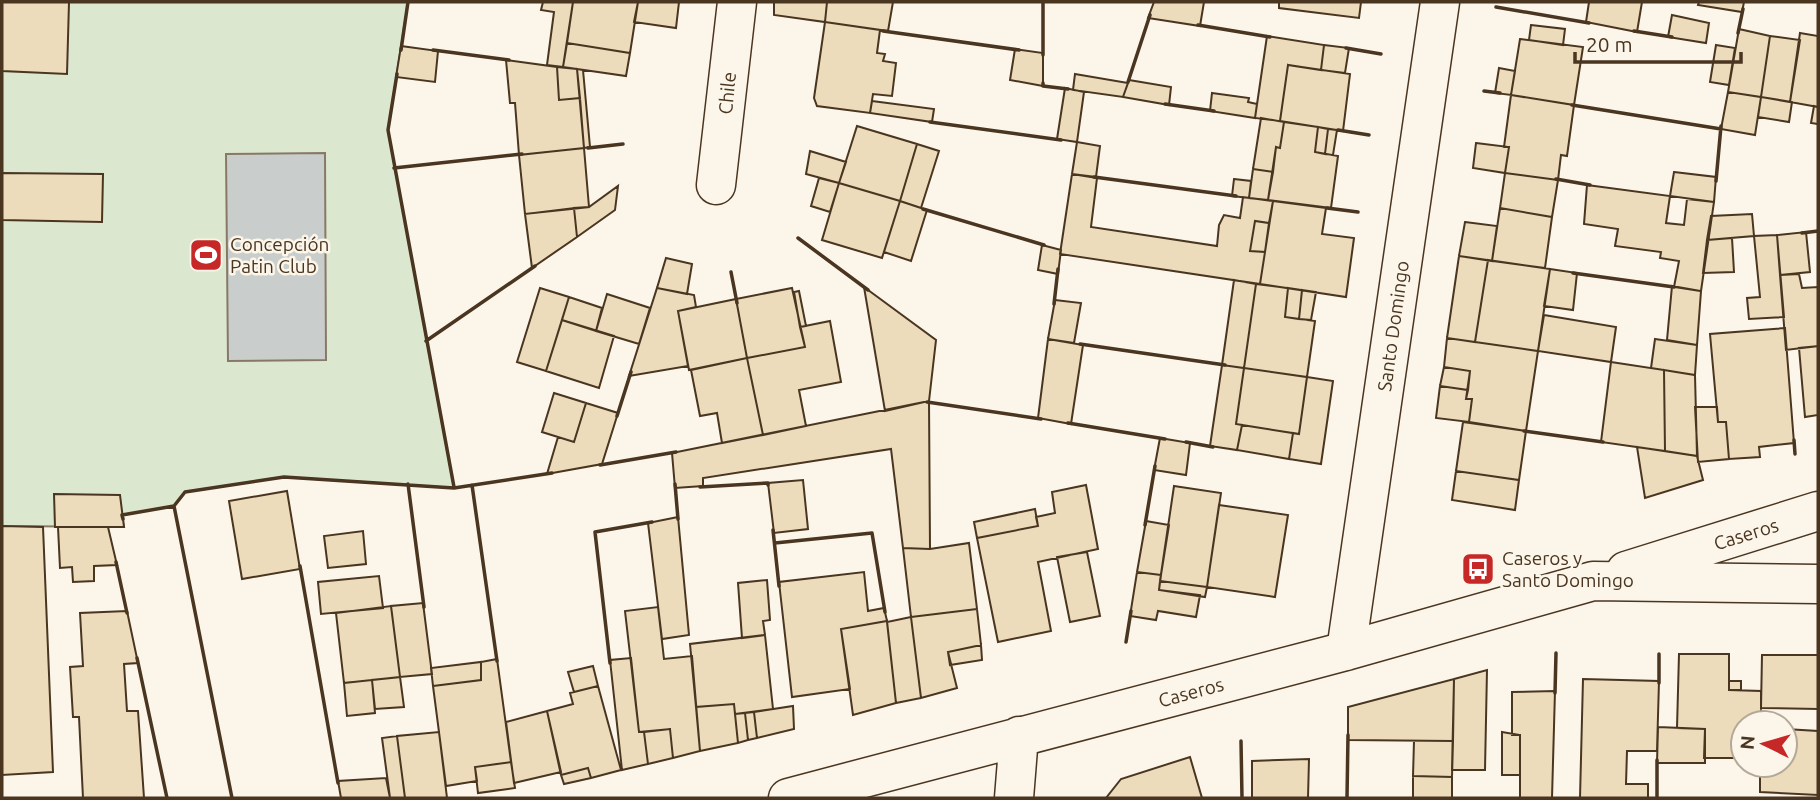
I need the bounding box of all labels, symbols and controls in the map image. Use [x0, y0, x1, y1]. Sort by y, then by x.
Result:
scale bar [1575, 21, 1741, 65]
text: 20 m [1586, 32, 1633, 56]
street label: Chile [714, 71, 740, 115]
place label: Concepción Patin Club [230, 233, 329, 277]
sports icon: Concepción Patin Club [187, 236, 225, 274]
street label: Santo Domingo [1373, 259, 1413, 393]
street label: Caseros [1711, 514, 1781, 554]
place label: Caseros y Santo Domingo [1502, 547, 1634, 591]
bus stop icon: Caseros y Santo Domingo [1459, 550, 1497, 588]
street label: Caseros [1156, 673, 1226, 711]
north arrow [1729, 709, 1799, 779]
text: N [1735, 734, 1759, 751]

